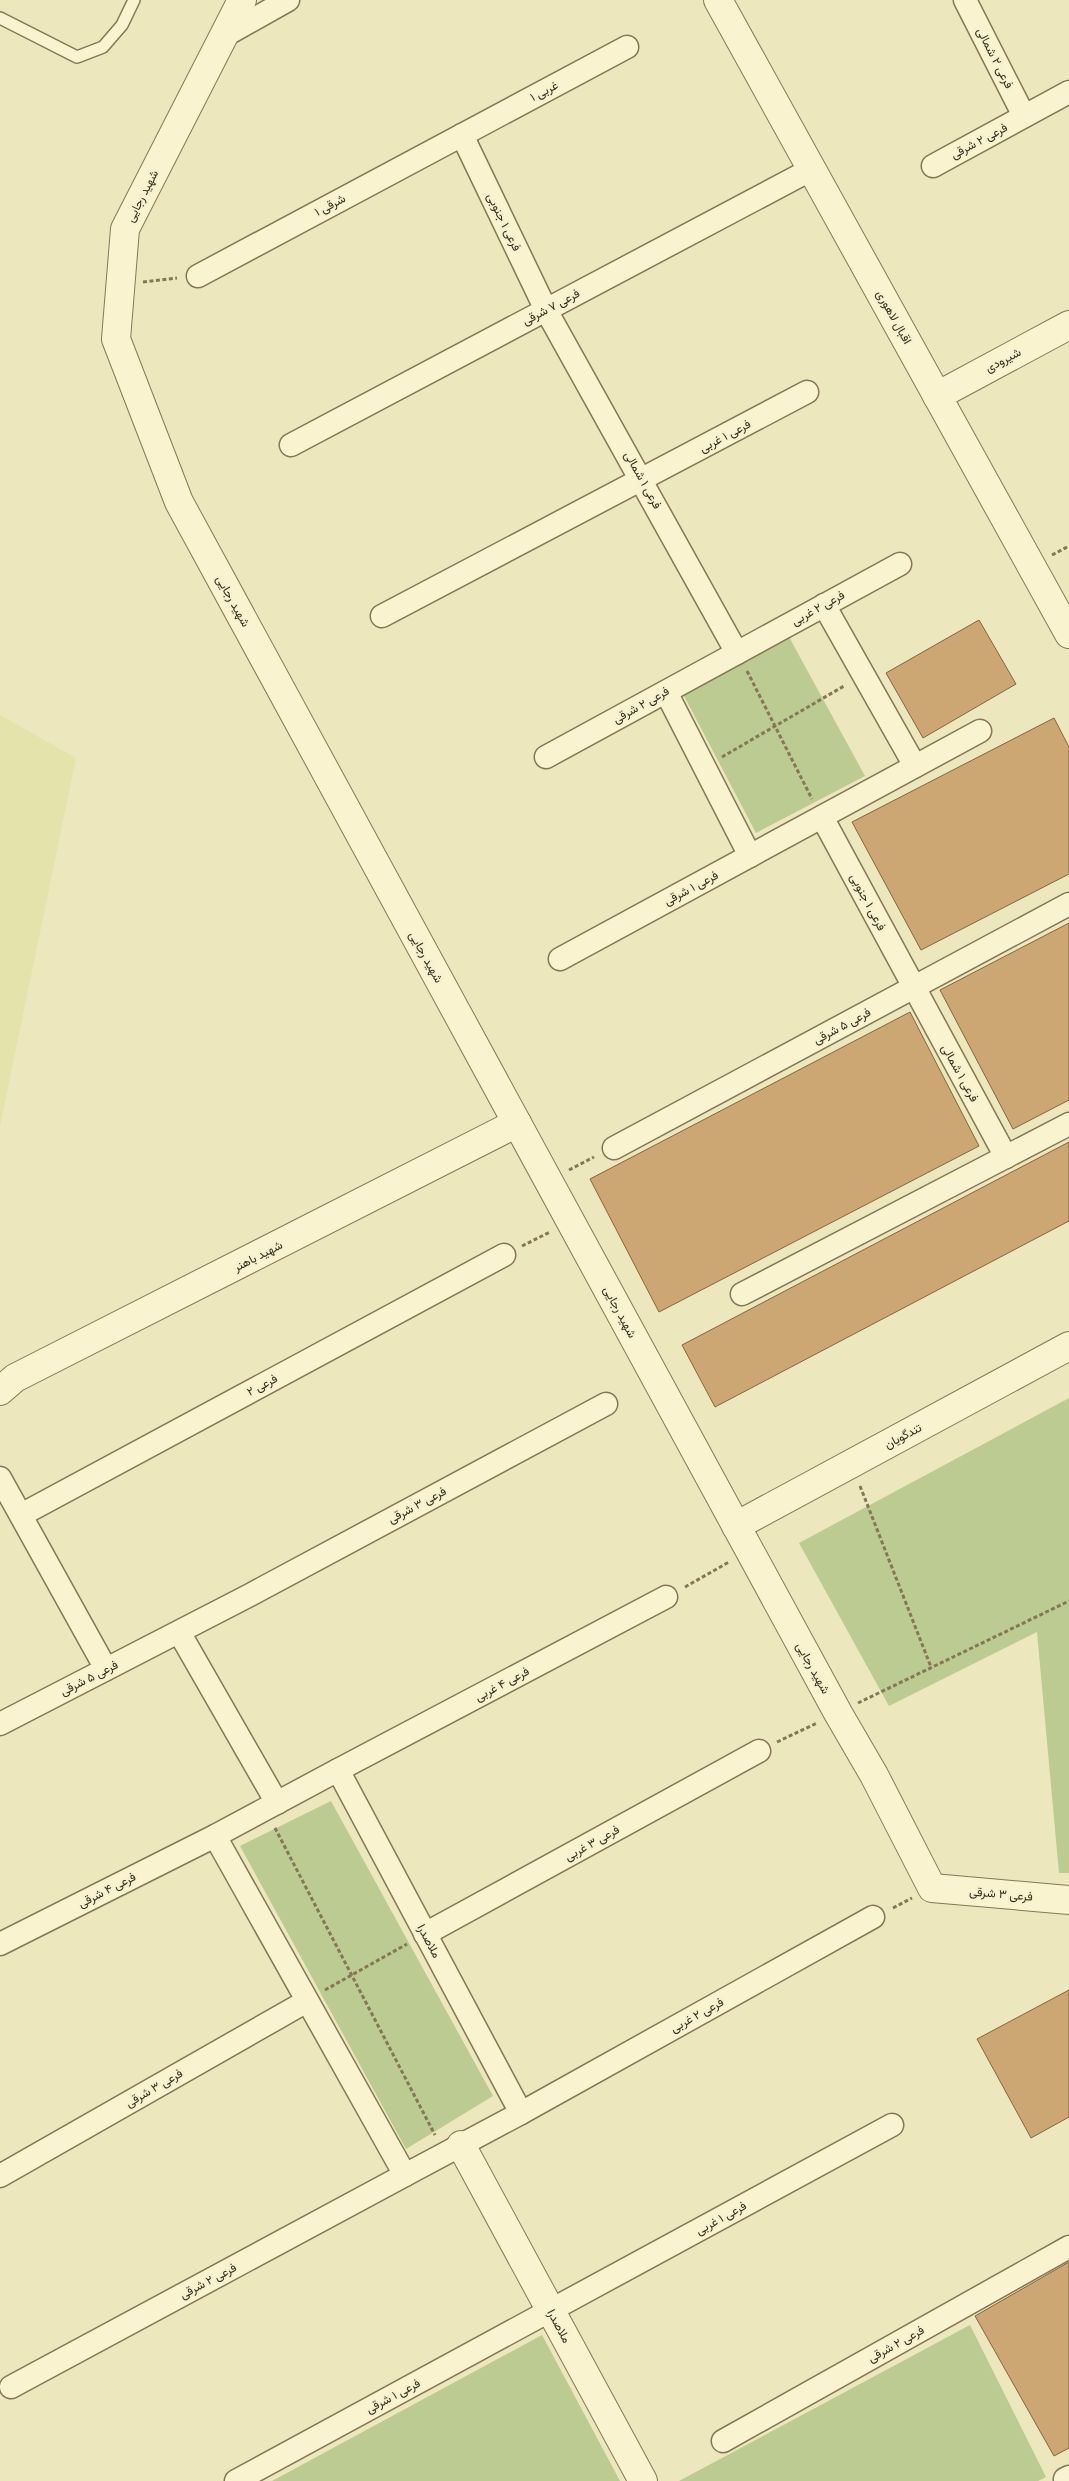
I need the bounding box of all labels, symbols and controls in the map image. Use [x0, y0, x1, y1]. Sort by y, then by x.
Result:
street label: فرعی ۲ شمالی [973, 25, 1016, 91]
street label: ۱ غربی [528, 78, 561, 105]
street label: فرعی ۲ شرقی [948, 120, 1010, 163]
street label: شهید رجایی [123, 168, 162, 225]
street label: ۱ شرقی [312, 191, 348, 220]
street label: فرعی ۱ جنوبی [483, 191, 524, 254]
street label: فرعی ۷ شرقی [520, 286, 583, 329]
street label: اقبال لاهوری [873, 288, 915, 347]
street label: شیرودی [983, 345, 1024, 376]
street label: فرعی ۱ غربی [697, 417, 753, 456]
street label: فرعی ۱ شمالی [621, 449, 665, 512]
street label: شهید رجایی [212, 573, 253, 630]
street label: فرعی ۲ غربی [789, 588, 848, 629]
street label: فرعی ۲ شرقی [610, 684, 672, 727]
street label: فرعی ۱ شرقی [662, 868, 721, 909]
street label: فرعی ۱ جنوبی [846, 871, 889, 933]
street label: شهید رجایی [405, 929, 446, 986]
street label: فرعی ۵ شرقی [811, 1005, 874, 1048]
street label: فرعی ۱ شمالی [938, 1042, 982, 1105]
street label: شهید باهنر [230, 1238, 285, 1276]
street label: شهید رجایی [600, 1284, 639, 1341]
street label: فرعی ۲ [244, 1371, 280, 1400]
street label: تندگویان [882, 1420, 924, 1452]
street label: فرعی ۳ شرقی [386, 1484, 449, 1527]
street label: شهید رجایی [792, 1640, 833, 1697]
street label: فرعی ۵ شرقی [58, 1657, 121, 1699]
street label: فرعی ۴ غربی [473, 1664, 532, 1705]
street label: فرعی ۳ غربی [562, 1822, 622, 1865]
street label: فرعی ۴ شرقی [76, 1870, 139, 1911]
street label: فرعی ۳ شرقی [969, 1884, 1033, 1905]
street label: ملاصدرا [413, 1922, 444, 1961]
street label: فرعی ۲ غربی [668, 1995, 727, 2036]
street label: فرعی ۳ شرقی [123, 2066, 186, 2111]
street label: فرعی ۱ غربی [693, 2198, 749, 2239]
street label: فرعی ۲ شرقی [177, 2260, 239, 2303]
street label: ملاصدرا [543, 2307, 574, 2346]
street label: فرعی ۲ شرقی [865, 2323, 927, 2366]
street label: فرعی ۱ شرقی [364, 2376, 423, 2417]

